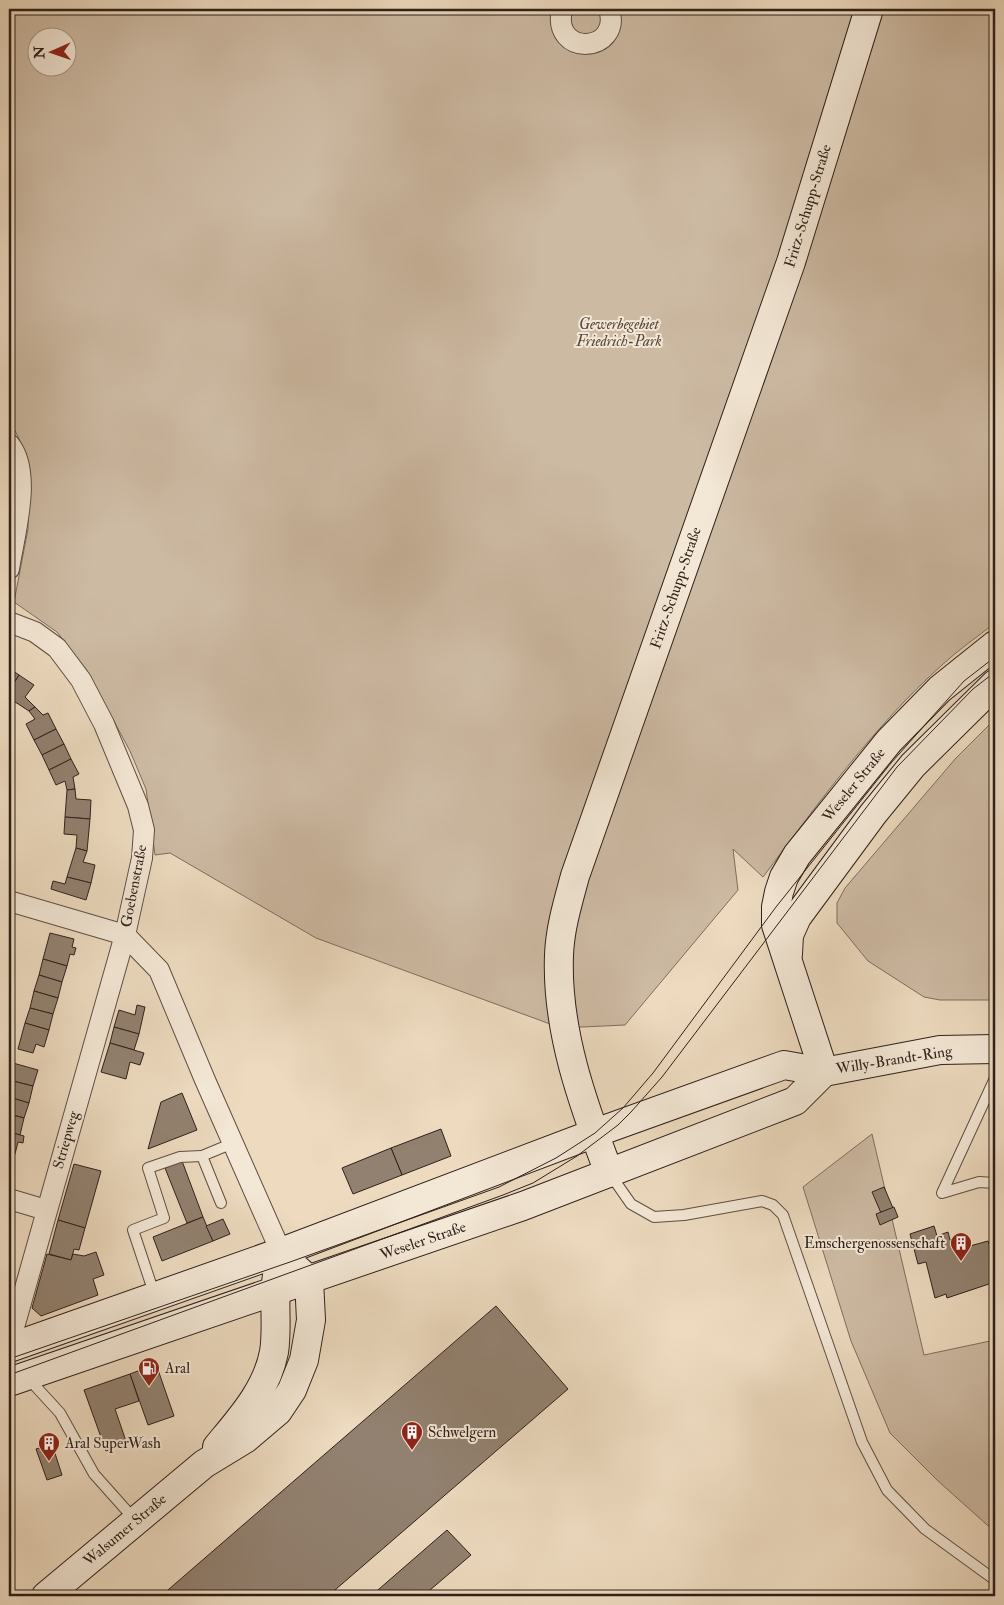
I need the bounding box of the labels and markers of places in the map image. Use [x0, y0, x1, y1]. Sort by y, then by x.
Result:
building icon: Emschergenossenschaft [949, 1231, 973, 1262]
place label: Emschergenossenschaft [804, 1234, 945, 1253]
fuel station icon: Aral [137, 1356, 161, 1387]
place label: Aral [164, 1359, 190, 1378]
building icon: Schwelgern [400, 1420, 424, 1451]
place label: Schwelgern [428, 1423, 497, 1442]
building icon: Aral SuperWash [37, 1431, 61, 1462]
place label: Aral SuperWash [64, 1434, 161, 1454]

